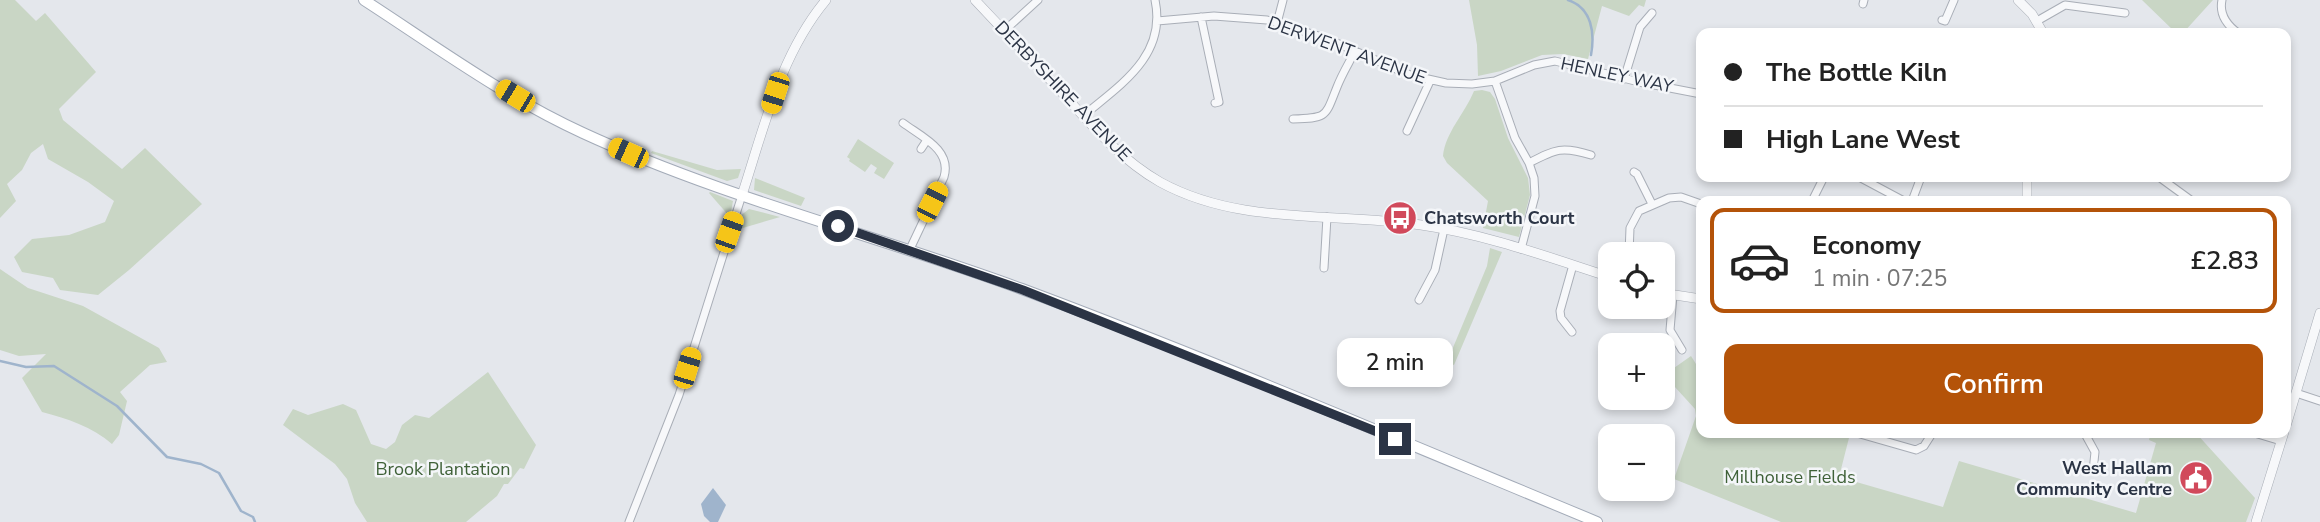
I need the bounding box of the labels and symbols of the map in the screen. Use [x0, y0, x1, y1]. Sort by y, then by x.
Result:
street label: DERWENT AVENUE [1265, 10, 1429, 90]
street label: DERBYSHIRE AVENUE [990, 16, 1136, 166]
street label: HENLEY WAY [1558, 51, 1676, 99]
car [759, 70, 792, 116]
car [492, 76, 539, 116]
car [605, 135, 652, 171]
car [914, 179, 951, 225]
bus stop icon: Chatsworth Court [1381, 199, 1419, 237]
place label: Chatsworth Court [1424, 206, 1574, 230]
car [713, 209, 746, 255]
route start [822, 210, 854, 242]
callout: 2 min [1337, 338, 1453, 386]
car [671, 345, 704, 391]
route end [1379, 423, 1411, 455]
place label: West Hallam Community Centre [2016, 456, 2172, 501]
park label: Brook Plantation [375, 457, 511, 481]
public building icon: West Hallam Community Centre [2177, 459, 2215, 497]
park label: Millhouse Fields [1724, 465, 1856, 489]

